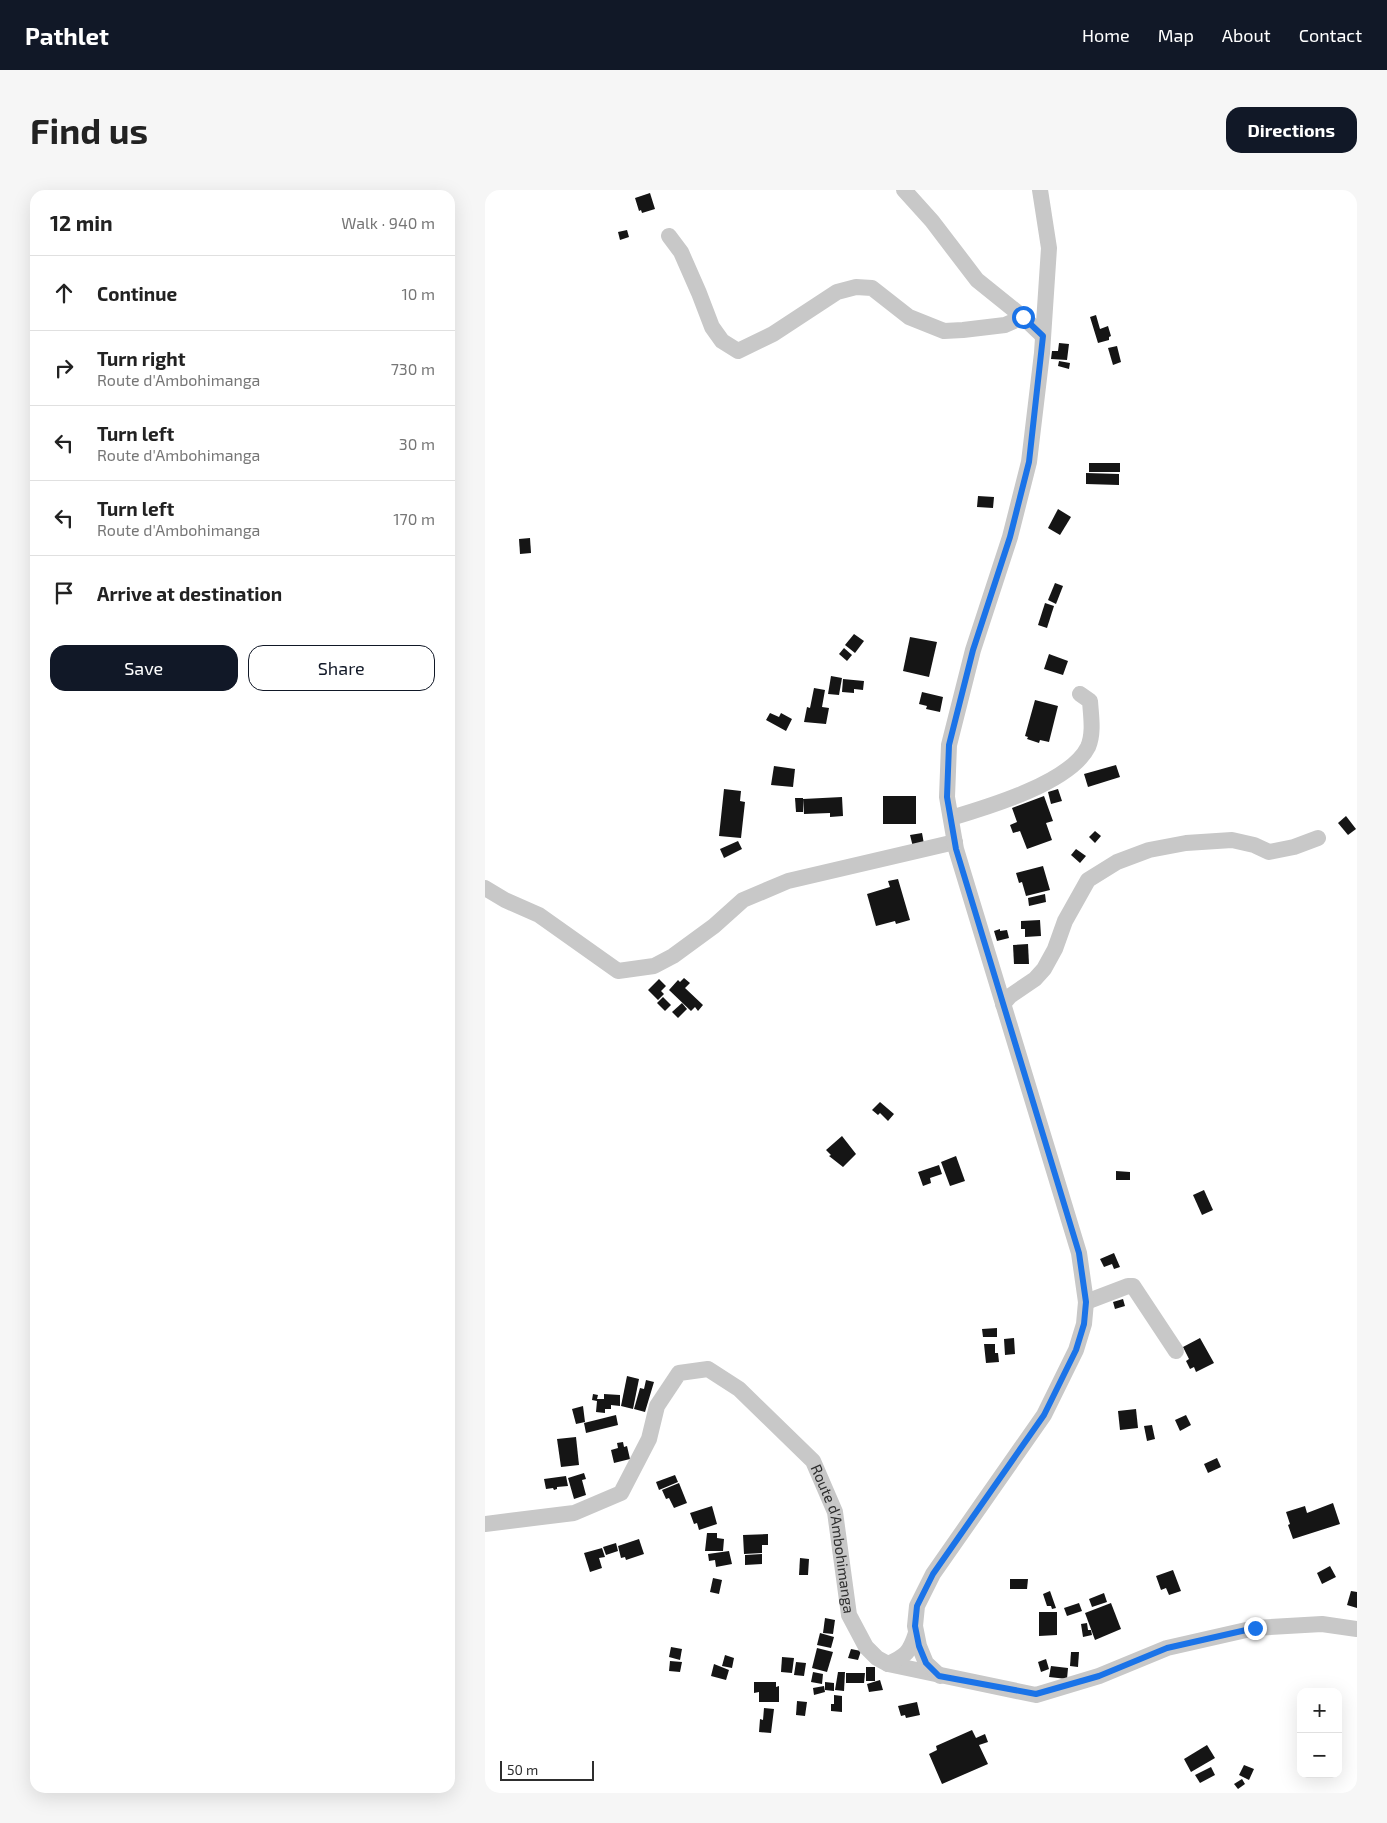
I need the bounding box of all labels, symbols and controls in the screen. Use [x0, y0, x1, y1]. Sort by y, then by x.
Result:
text: Pathlet [25, 21, 109, 50]
text: Home [1082, 24, 1130, 46]
text: Map [1158, 24, 1194, 46]
text: About [1222, 24, 1271, 46]
text: Contact [1299, 24, 1362, 46]
button: Directions [1226, 107, 1357, 153]
text: Find us [30, 109, 148, 151]
text: 12 min [50, 210, 113, 235]
text: Walk · 940 m [341, 213, 435, 232]
icon: ahead [50, 279, 78, 307]
text: Continue [97, 282, 177, 305]
text: 10 m [401, 284, 435, 303]
route start [1012, 306, 1035, 329]
text: Turn right [97, 347, 185, 370]
icon: right [50, 354, 78, 382]
text: 730 m [391, 359, 435, 378]
text: Route d'Ambohimanga [97, 370, 260, 389]
text: Turn left [97, 422, 174, 445]
icon: left [50, 429, 78, 457]
text: 30 m [399, 434, 435, 453]
text: Route d'Ambohimanga [97, 445, 260, 464]
text: Turn left [97, 497, 174, 520]
icon: left [50, 504, 78, 532]
text: 170 m [393, 509, 435, 528]
text: Route d'Ambohimanga [97, 520, 260, 539]
icon: arrive [50, 579, 78, 607]
text: Arrive at destination [97, 582, 282, 605]
button: Save [50, 645, 238, 691]
button: Share [248, 645, 435, 691]
street label: Route d'Ambohimanga [808, 1461, 859, 1615]
route end [1244, 1617, 1267, 1640]
map controls [1297, 1688, 1342, 1778]
button: + [1297, 1688, 1342, 1733]
button: − [1297, 1733, 1342, 1778]
scale bar [500, 1758, 594, 1781]
text: 50 m [507, 1761, 538, 1778]

